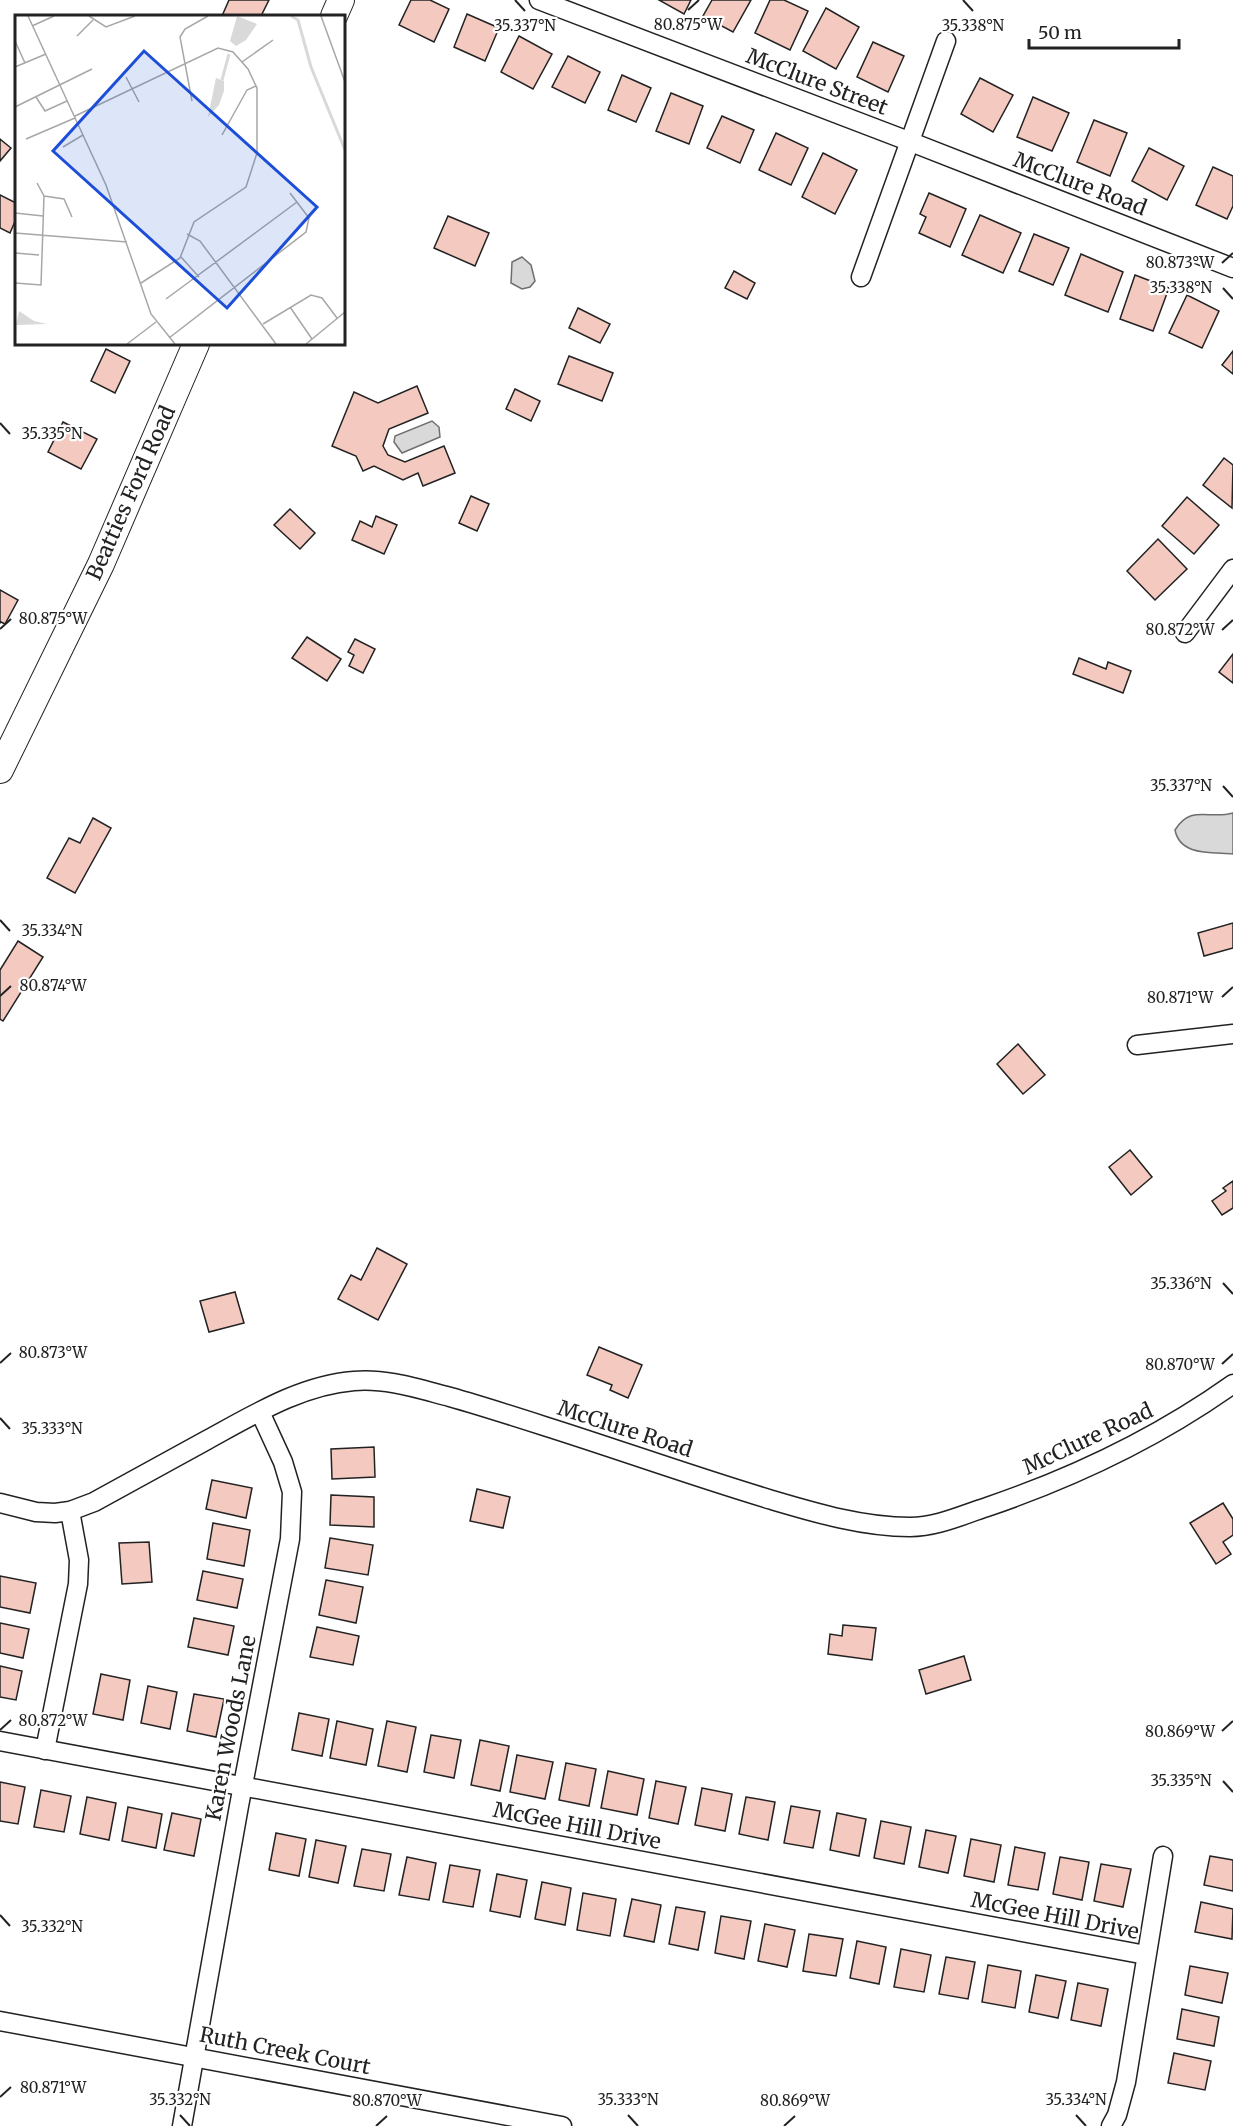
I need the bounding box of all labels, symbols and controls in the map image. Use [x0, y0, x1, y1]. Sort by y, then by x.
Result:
scale bar [1029, 12, 1179, 50]
inset map [15, 15, 345, 345]
text: 80.875°W [654, 15, 723, 34]
text: 35.337°N [494, 16, 556, 35]
text: 35.338°N [942, 16, 1005, 35]
text: 50 m [1038, 21, 1082, 44]
street label: McClure Street [743, 42, 892, 121]
street label: McClure Road [1010, 146, 1151, 221]
text: 80.873°W [1146, 253, 1215, 272]
text: 35.338°N [1150, 278, 1213, 297]
street label: Beatties Ford Road [80, 401, 181, 584]
text: 35.335°N [21, 424, 83, 443]
text: 80.875°W [19, 609, 88, 628]
text: 80.872°W [1146, 620, 1216, 639]
text: 35.337°N [1150, 776, 1212, 795]
text: 35.334°N [22, 921, 83, 940]
text: 80.874°W [20, 976, 87, 995]
text: 80.871°W [1147, 988, 1214, 1007]
text: 35.336°N [1150, 1274, 1212, 1293]
text: 80.873°W [19, 1343, 88, 1362]
text: 80.870°W [1145, 1355, 1216, 1374]
street label: McClure Road [554, 1394, 696, 1463]
street label: McClure Road [1019, 1397, 1157, 1480]
text: 35.333°N [21, 1419, 83, 1438]
street label: Karen Woods Lane [199, 1633, 262, 1823]
text: 80.872°W [19, 1711, 89, 1730]
text: 80.869°W [1145, 1722, 1216, 1741]
text: 35.335°N [1150, 1771, 1212, 1790]
street label: McGee Hill Drive [491, 1796, 663, 1855]
street label: McGee Hill Drive [969, 1886, 1141, 1945]
text: 35.332°N [21, 1917, 83, 1936]
street label: Ruth Creek Court [197, 2021, 373, 2080]
text: 80.871°W [20, 2078, 87, 2097]
text: 35.332°N [149, 2090, 211, 2109]
text: 35.333°N [597, 2090, 659, 2109]
text: 35.334°N [1046, 2090, 1107, 2109]
text: 80.870°W [352, 2091, 423, 2110]
text: 80.869°W [760, 2091, 831, 2110]

